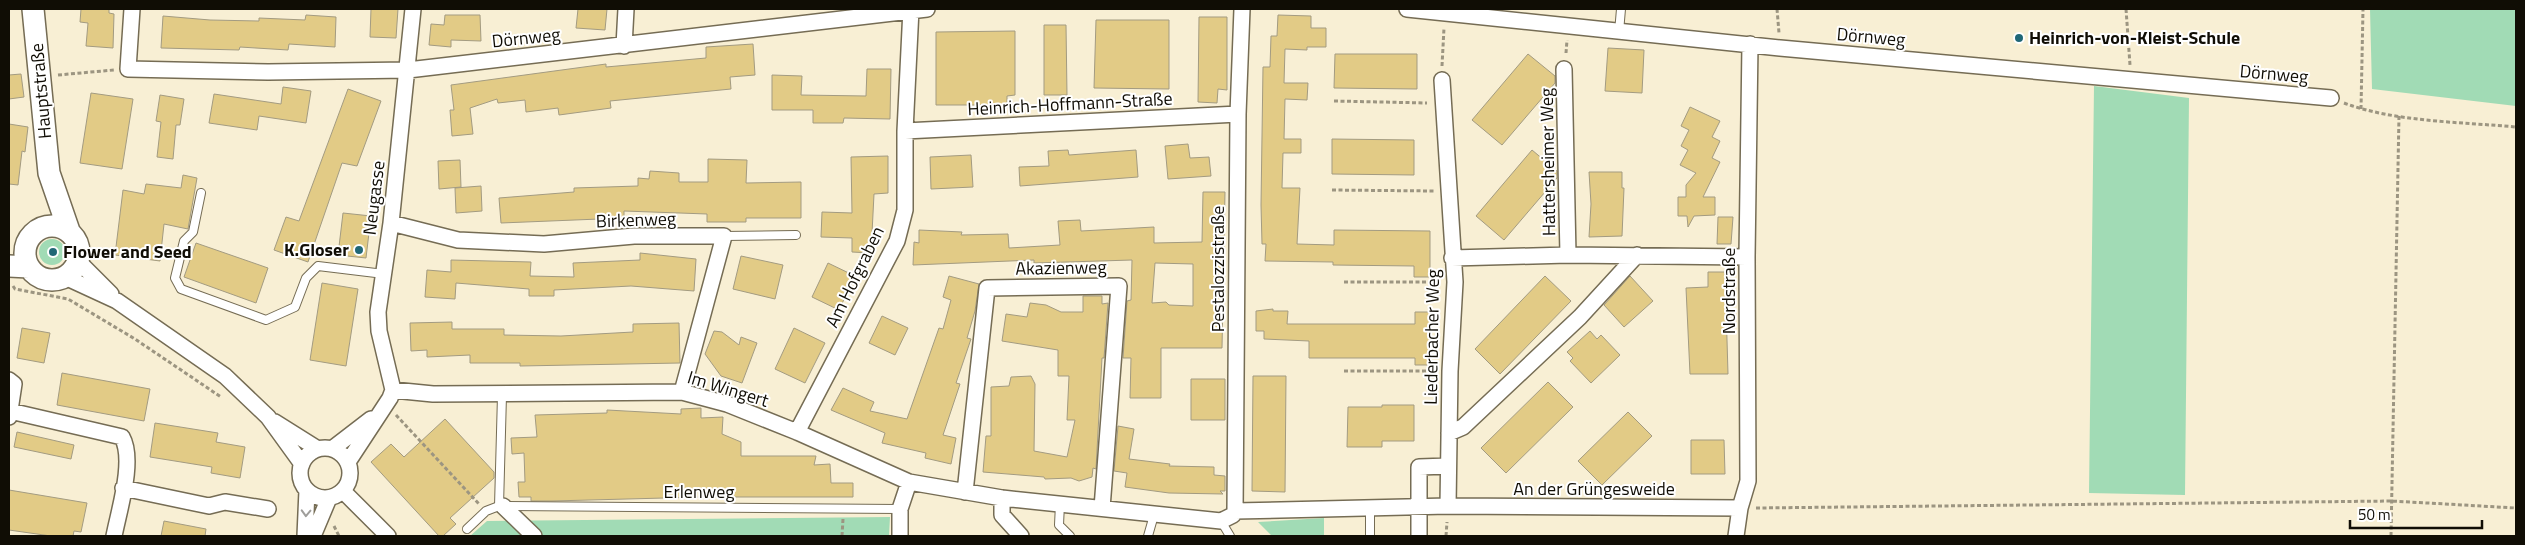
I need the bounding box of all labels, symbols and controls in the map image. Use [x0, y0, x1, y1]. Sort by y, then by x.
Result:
street label: Dörnweg [490, 20, 562, 55]
street label: Dörnweg [1836, 20, 1907, 53]
place label: Heinrich-von-Kleist-Schule [2029, 24, 2240, 51]
marker: Heinrich-von-Kleist-Schule [2013, 32, 2025, 44]
street label: Hauptstraße [23, 42, 58, 140]
street label: Dörnweg [2239, 57, 2310, 90]
street label: Heinrich-Hoffmann-Straße [967, 85, 1173, 122]
street label: Hattersheimer Weg [1533, 88, 1562, 236]
street label: Neugasse [356, 159, 391, 237]
street label: Birkenweg [595, 205, 677, 234]
street label: Pestalozzistraße [1204, 206, 1231, 332]
street label: Am Hofgraben [818, 221, 891, 332]
place label: K.Gloser [284, 236, 349, 263]
place label: Flower and Seed [63, 238, 192, 265]
marker: K.Gloser [353, 244, 365, 256]
marker: Flower and Seed [47, 246, 59, 258]
street label: Nordstraße [1715, 248, 1742, 334]
street label: Akazienweg [1015, 253, 1107, 282]
street label: Liederbacher Weg [1417, 269, 1446, 405]
street label: Im Wingert [684, 363, 773, 414]
street label: An der Grüngesweide [1513, 475, 1675, 502]
street label: Erlenweg [664, 478, 734, 505]
scale bar [2350, 498, 2482, 530]
text: 50 m [2358, 503, 2391, 526]
one-way arrow [301, 510, 311, 518]

